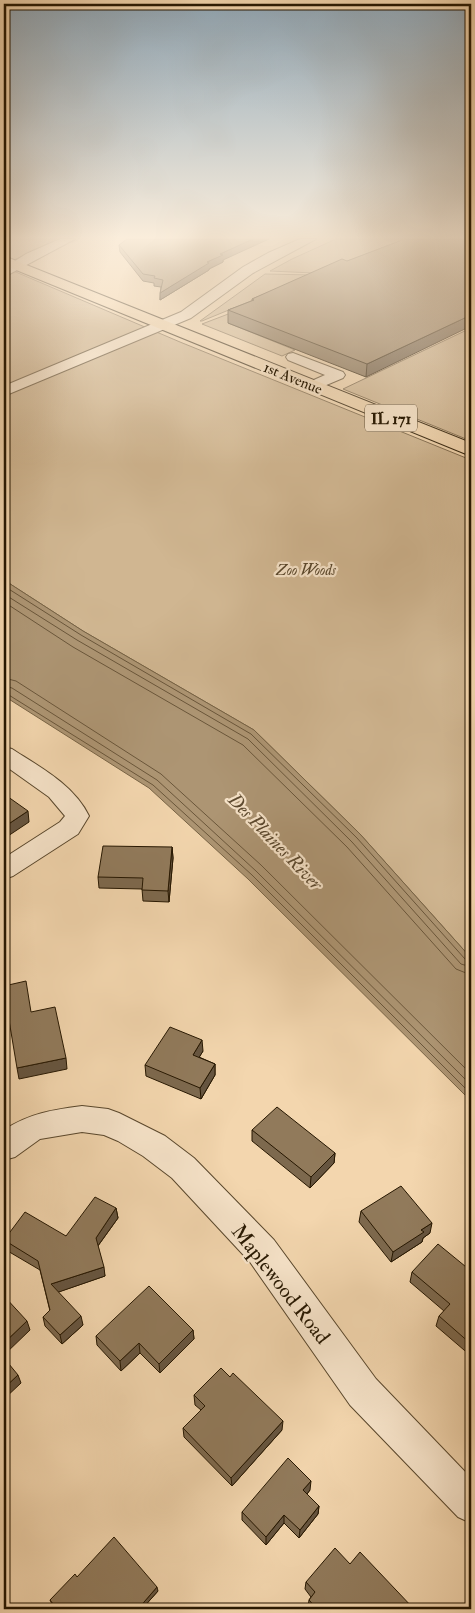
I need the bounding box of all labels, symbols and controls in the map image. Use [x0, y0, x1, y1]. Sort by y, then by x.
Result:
street label: 1st Avenue [261, 358, 325, 399]
road number: IL 171 [365, 404, 417, 432]
park label: Zoo Woods [275, 561, 337, 580]
water label: Des Plaines River [222, 787, 328, 896]
street label: Maplewood Road [225, 1219, 336, 1350]

